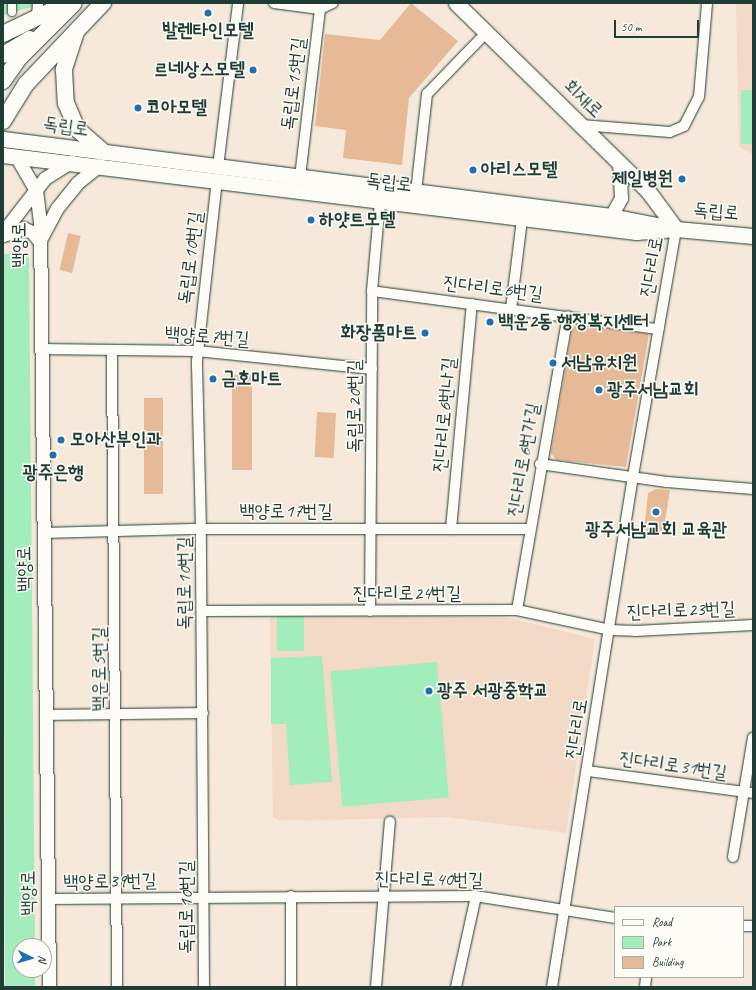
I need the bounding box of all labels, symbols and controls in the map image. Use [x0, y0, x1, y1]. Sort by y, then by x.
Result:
marker: 발렌타인모텔 [203, 8, 213, 18]
scale bar [616, 12, 701, 38]
text: 50 m [621, 19, 641, 35]
place label: 발렌타인모텔 [162, 20, 254, 42]
street label: 독립로15번길 [277, 36, 311, 132]
place label: 르네상스모텔 [153, 59, 245, 81]
marker: 르네상스모텔 [248, 65, 258, 75]
street label: 회재로 [559, 75, 607, 123]
place label: 코아모텔 [146, 97, 207, 119]
marker: 코아모텔 [133, 103, 143, 113]
street label: 독립로 [42, 113, 90, 141]
place label: 아리스모텔 [481, 159, 557, 181]
marker: 아리스모텔 [468, 165, 478, 175]
place label: 제일병원 [612, 168, 673, 190]
street label: 독립로 [365, 169, 413, 197]
marker: 제일병원 [676, 173, 688, 185]
street label: 독립로 [692, 199, 740, 225]
place label: 하얏트모텔 [319, 209, 395, 231]
street label: 독립로10번길 [174, 210, 208, 306]
marker: 하얏트모텔 [306, 215, 316, 225]
street label: 백양로 [9, 222, 31, 268]
street label: 진다리로 [635, 235, 669, 299]
street label: 진다리로6번길 [442, 272, 544, 306]
place label: 백운2동 행정복지센터 [498, 311, 649, 333]
marker: 백운2동 행정복지센터 [485, 317, 495, 327]
place label: 화장품마트 [341, 322, 417, 344]
street label: 백양로7번길 [164, 323, 250, 351]
marker: 화장품마트 [420, 328, 430, 338]
place label: 서남유치원 [561, 352, 637, 374]
street label: 진다리로6번나길 [429, 356, 461, 474]
marker: 서남유치원 [548, 358, 558, 368]
street label: 독립로20번길 [344, 359, 366, 453]
place label: 금호마트 [221, 368, 282, 390]
marker: 금호마트 [208, 374, 218, 384]
place label: 광주서남교회 [607, 379, 699, 401]
marker: 광주서남교회 [594, 385, 604, 395]
street label: 진다리로6번가길 [503, 401, 545, 519]
place label: 모아산부인과 [70, 429, 162, 451]
marker: 모아산부인과 [55, 434, 67, 446]
marker: 광주은행 [48, 450, 58, 460]
place label: 광주은행 [22, 462, 84, 484]
street label: 백양로17번길 [239, 501, 333, 523]
marker: 광주서남교회 교육관 [651, 507, 661, 517]
place label: 광주서남교회 교육관 [585, 519, 727, 541]
street label: 독립로10번길 [174, 536, 196, 630]
street label: 백양로 [13, 546, 37, 592]
street label: 진다리로24번길 [353, 583, 461, 605]
street label: 진다리로23번길 [626, 598, 736, 624]
street label: 백운로5번길 [89, 627, 111, 711]
place label: 광주 서광중학교 [437, 680, 549, 702]
marker: 광주 서광중학교 [424, 686, 434, 696]
street label: 진다리로 [561, 697, 593, 761]
street label: 진다리로31번길 [618, 747, 728, 785]
street label: 독립로10번길 [176, 860, 198, 954]
street label: 진다리로40번길 [374, 868, 484, 892]
street label: 백양로 [18, 870, 40, 916]
street label: 백양로39번길 [63, 870, 157, 894]
legend [614, 906, 744, 978]
text: Road [652, 914, 672, 930]
text: Park [652, 934, 671, 950]
north arrow [12, 938, 52, 978]
text: Building [652, 954, 684, 970]
text: N [36, 955, 50, 963]

